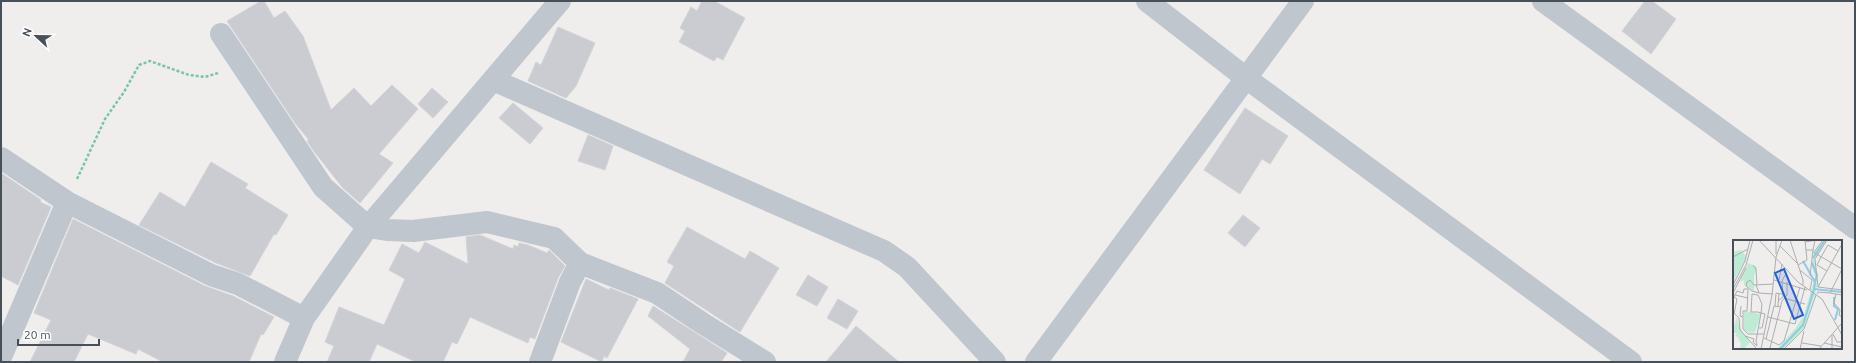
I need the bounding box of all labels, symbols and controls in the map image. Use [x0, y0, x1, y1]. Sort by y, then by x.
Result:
north arrow [16, 16, 56, 56]
text: N [20, 26, 34, 38]
inset map [1733, 240, 1842, 349]
scale bar [18, 321, 99, 347]
text: 20 m [24, 328, 51, 341]

